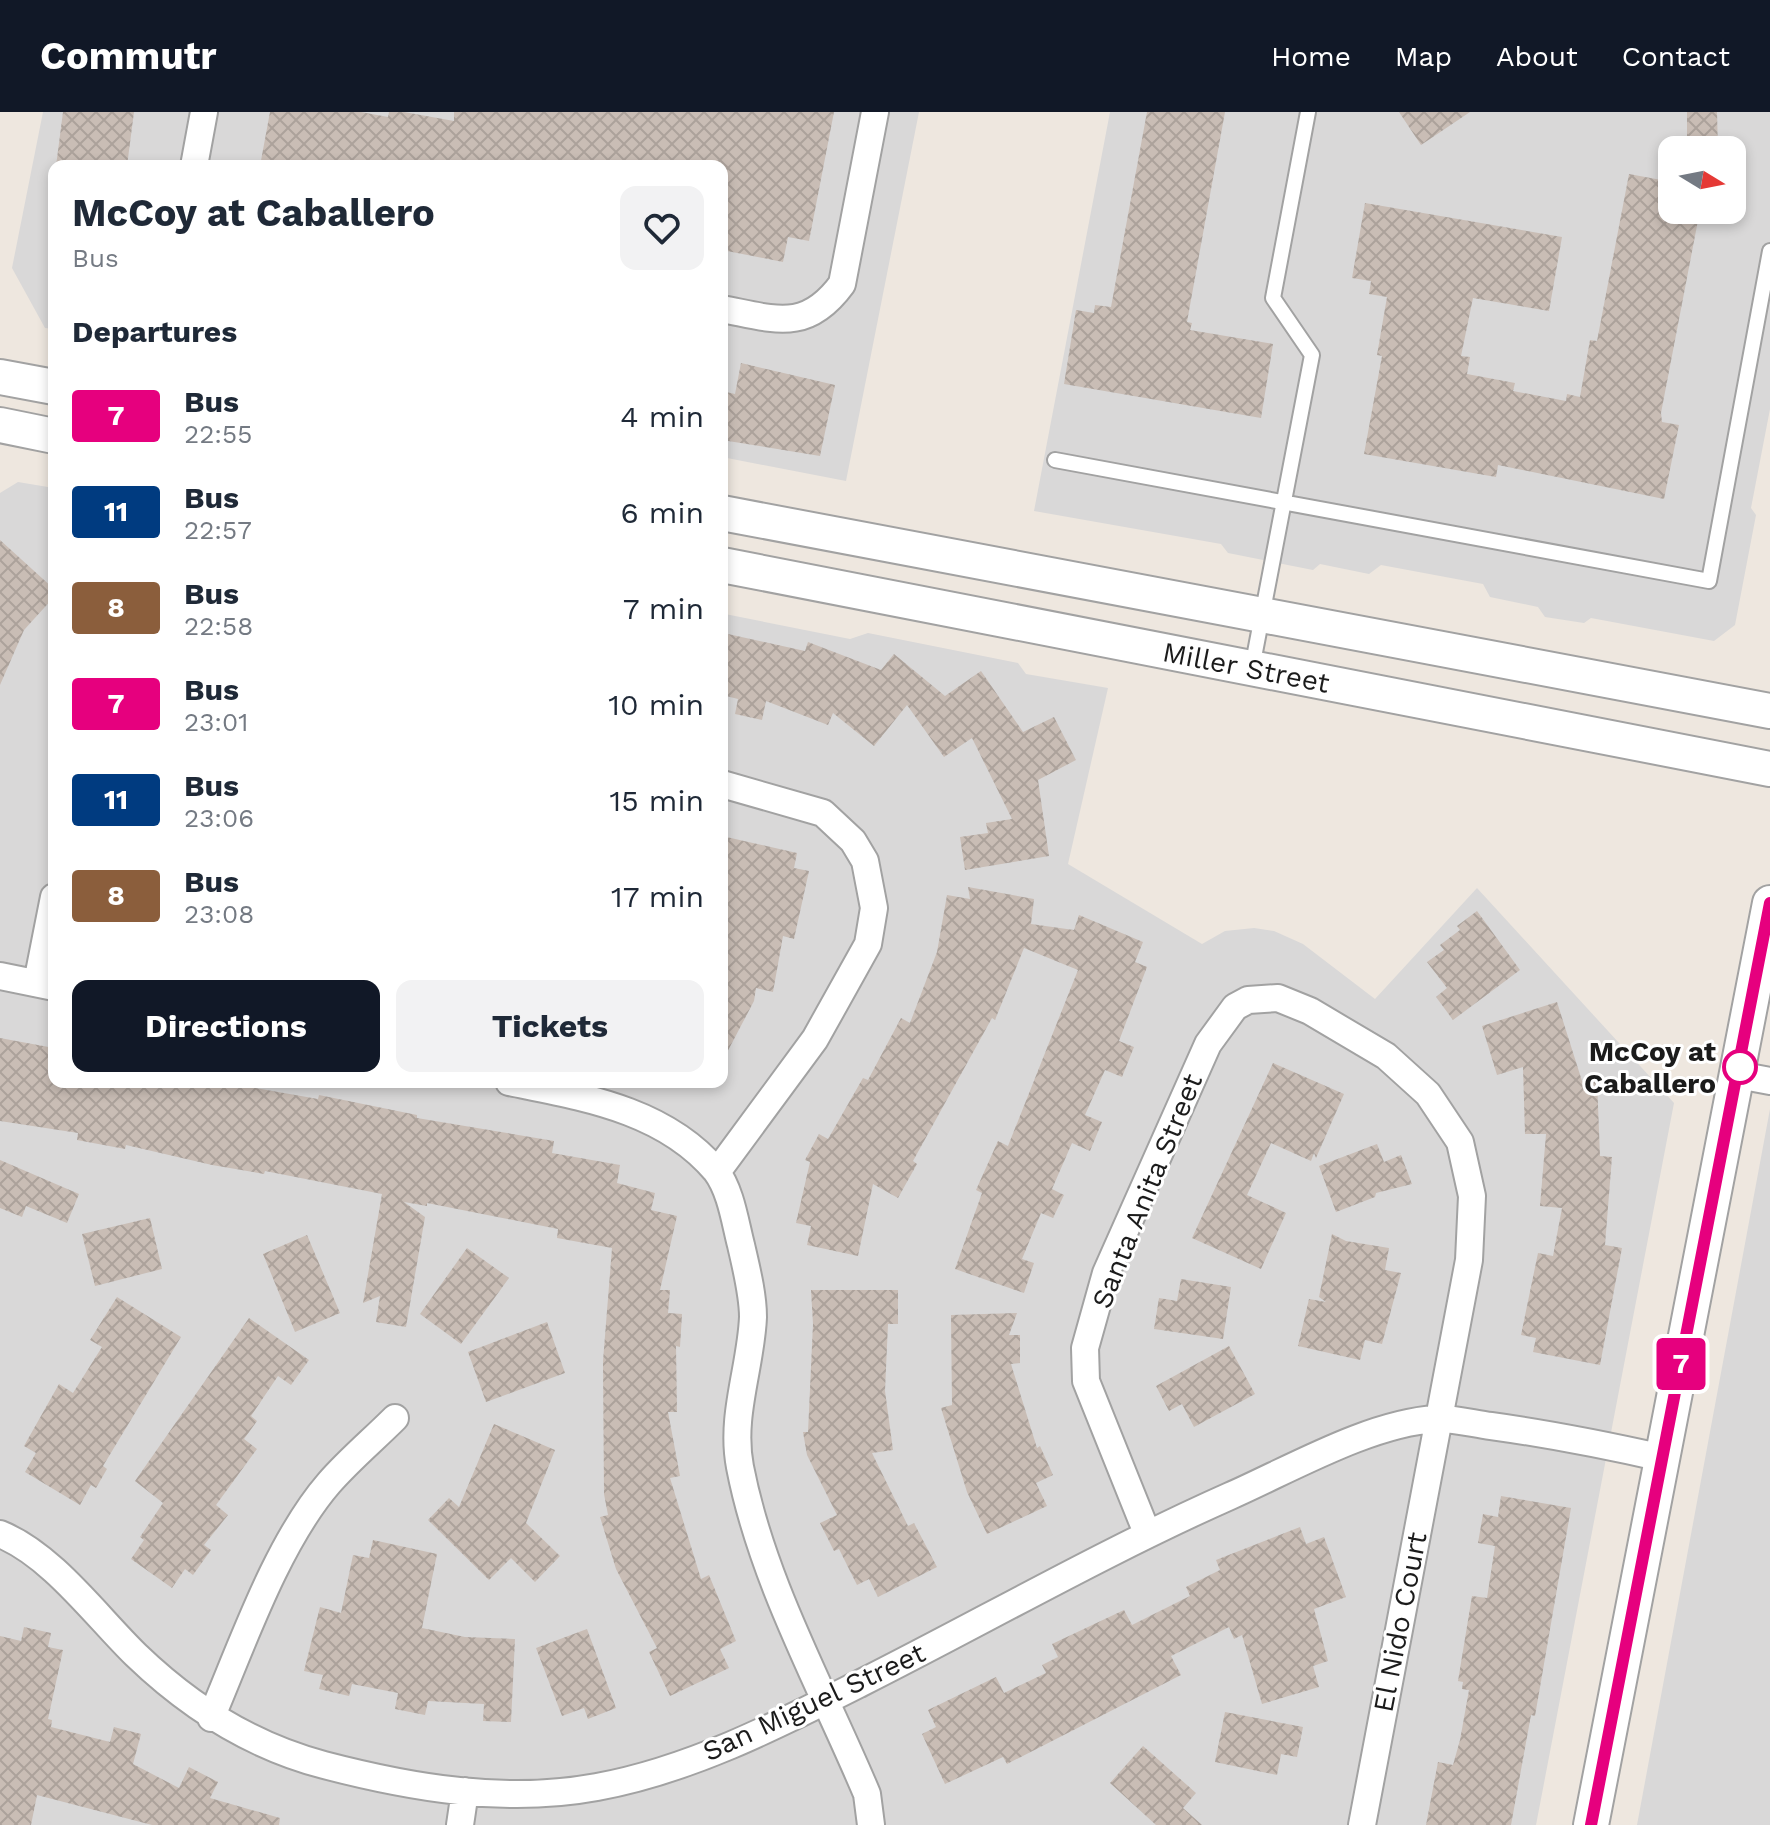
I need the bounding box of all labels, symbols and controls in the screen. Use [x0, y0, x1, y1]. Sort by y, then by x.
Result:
text: Commutr [40, 34, 217, 78]
text: Home [1271, 40, 1351, 73]
text: Map [1395, 40, 1452, 73]
text: About [1496, 40, 1578, 73]
text: Contact [1622, 40, 1730, 73]
north arrow [1658, 136, 1746, 224]
map controls [1658, 136, 1746, 224]
button: heart [620, 186, 704, 270]
text: McCoy at Caballero [72, 191, 435, 235]
text: Bus [72, 243, 119, 273]
text: Departures [72, 314, 237, 349]
text: Bus [184, 384, 239, 419]
text: 7 [107, 399, 125, 432]
text: 4 min [620, 399, 704, 434]
text: 22:55 [184, 419, 252, 449]
text: Bus [184, 480, 239, 515]
text: 11 [104, 495, 128, 528]
text: 6 min [620, 495, 704, 530]
text: 22:57 [184, 515, 252, 545]
text: Bus [184, 576, 239, 611]
text: 8 [107, 591, 125, 624]
text: 7 min [623, 591, 704, 626]
text: 22:58 [184, 611, 253, 641]
street label: Miller Street [1160, 635, 1333, 699]
text: Bus [184, 672, 239, 707]
text: 7 [107, 687, 125, 720]
text: 10 min [608, 687, 704, 722]
text: 23:01 [184, 707, 248, 737]
text: Bus [184, 768, 239, 803]
text: 11 [104, 783, 128, 816]
text: 15 min [609, 783, 704, 818]
text: 23:06 [184, 803, 254, 833]
text: Bus [184, 864, 239, 899]
text: 8 [107, 879, 125, 912]
text: 17 min [611, 879, 704, 914]
text: 23:08 [184, 899, 254, 929]
button: Directions [72, 980, 380, 1072]
button: Tickets [396, 980, 704, 1072]
place label: McCoy at Caballero [1584, 1035, 1716, 1100]
marker: McCoy at Caballero [1723, 1050, 1757, 1084]
street label: Santa Anita Street [1085, 1069, 1209, 1313]
line badge: 7 [1655, 1338, 1707, 1390]
text: 7 [1672, 1347, 1690, 1380]
street label: El Nido Court [1366, 1529, 1434, 1715]
street label: San Miguel Street [698, 1636, 931, 1768]

